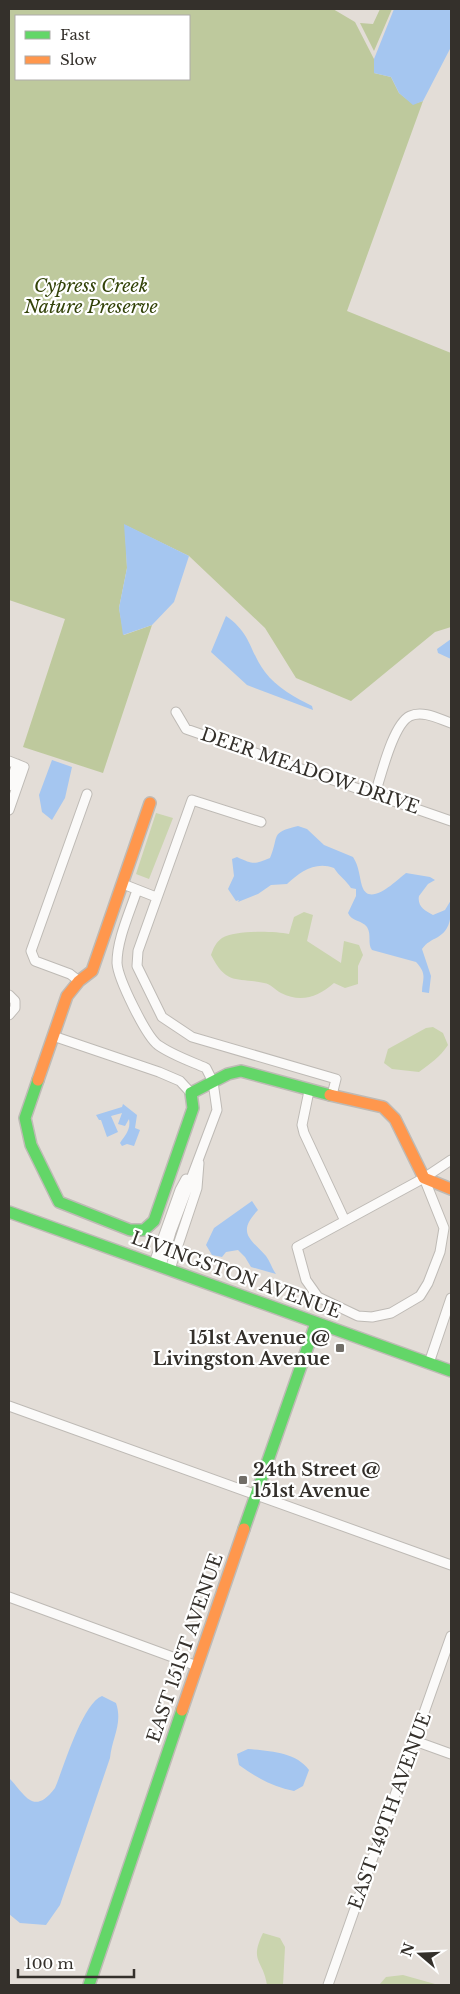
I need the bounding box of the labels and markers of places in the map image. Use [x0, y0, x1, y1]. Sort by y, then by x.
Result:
place label: 151st Avenue @ Livingston Avenue [153, 1327, 330, 1370]
marker: 151st Avenue @ Livingston Avenue [334, 1342, 346, 1354]
place label: 24th Street @ 151st Avenue [253, 1459, 381, 1502]
marker: 24th Street @ 151st Avenue [237, 1474, 249, 1486]

